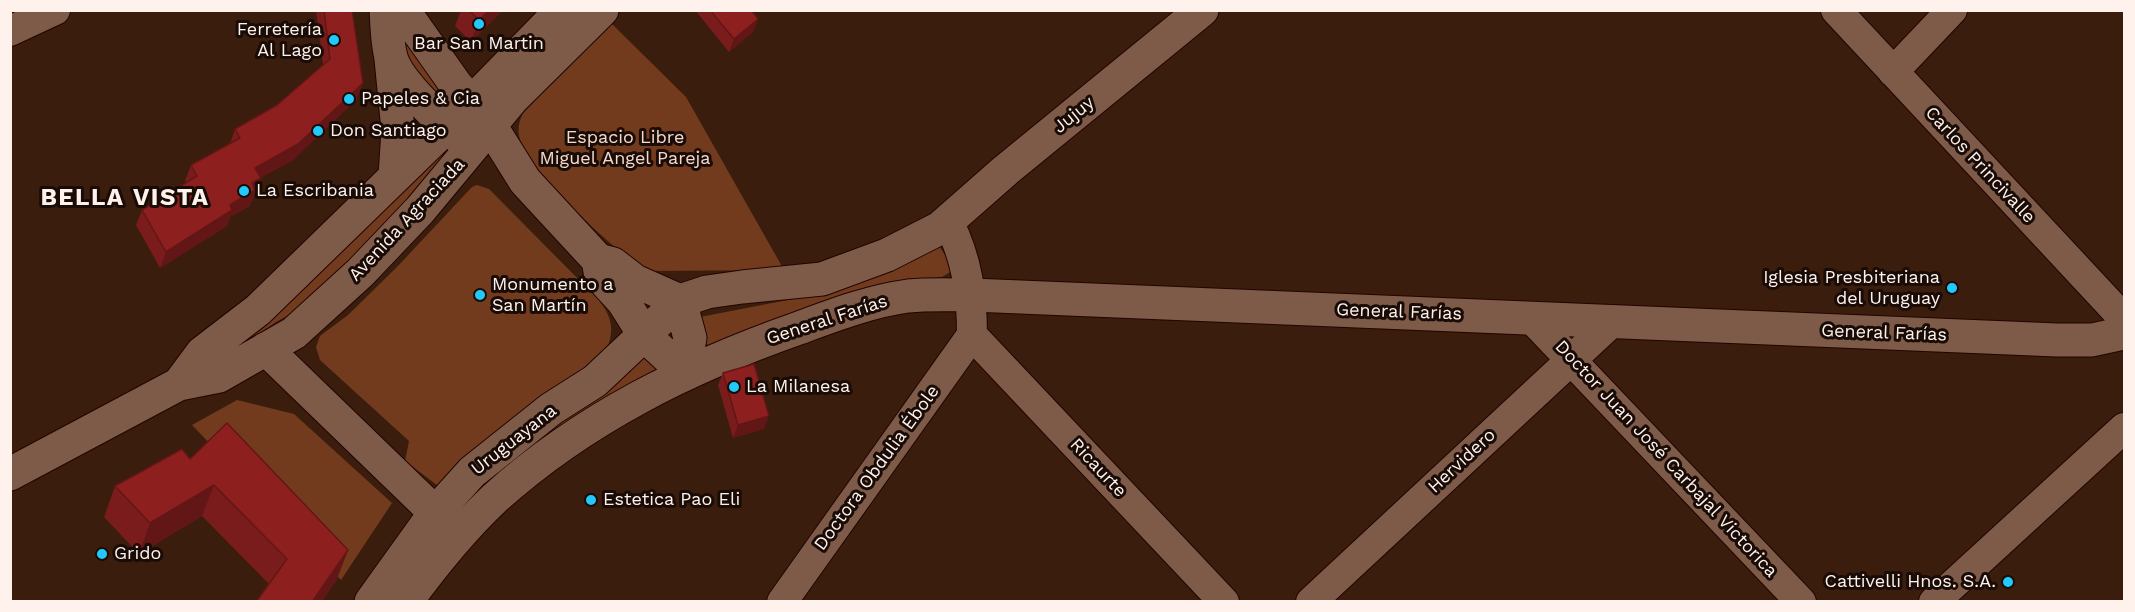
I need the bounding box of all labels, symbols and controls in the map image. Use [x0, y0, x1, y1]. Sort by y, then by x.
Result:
marker: Bar San Martin [472, 17, 486, 31]
place label: Ferretería Al Lago [237, 19, 322, 62]
marker: Ferretería Al Lago [327, 33, 341, 47]
place label: Bar San Martin [414, 33, 544, 55]
place label: Papeles & Cia [361, 88, 480, 110]
marker: Papeles & Cia [342, 92, 356, 106]
street label: Jujuy [1049, 92, 1099, 138]
street label: Carlos Princivalle [1920, 102, 2040, 228]
place label: Don Santiago [330, 120, 447, 142]
marker: Don Santiago [311, 124, 325, 138]
park label: Espacio Libre Miguel Angel Pareja [539, 127, 711, 170]
street label: Avenida Agraciada [345, 154, 469, 286]
place label: La Escribania [256, 180, 374, 202]
district label: BELLA VISTA [40, 184, 210, 212]
marker: La Escribania [237, 184, 251, 198]
place label: Iglesia Presbiteriana del Uruguay [1763, 267, 1940, 310]
place label: Monumento a San Martín [492, 274, 613, 316]
marker: Iglesia Presbiteriana del Uruguay [1945, 281, 1959, 295]
marker: Monumento a San Martín [473, 288, 487, 302]
street label: General Farías [764, 290, 890, 350]
street label: General Farías [1336, 299, 1462, 325]
street label: General Farías [1821, 320, 1947, 346]
street label: Doctor Juan José Carbajal Victorica [1550, 336, 1782, 582]
place label: La Milanesa [746, 376, 850, 398]
marker: La Milanesa [727, 380, 741, 394]
street label: Doctora Obdulia Ébole [810, 381, 944, 555]
street label: Uruguayana [467, 400, 561, 480]
street label: Hervidero [1424, 424, 1500, 498]
street label: Ricaurte [1065, 434, 1131, 502]
place label: Estetica Pao Eli [603, 489, 740, 511]
marker: Estetica Pao Eli [584, 493, 598, 507]
place label: Grido [114, 543, 161, 565]
marker: Grido [95, 547, 109, 561]
place label: Cattivelli Hnos. S.A. [1825, 571, 1996, 593]
marker: Cattivelli Hnos. S.A. [2001, 575, 2015, 589]

